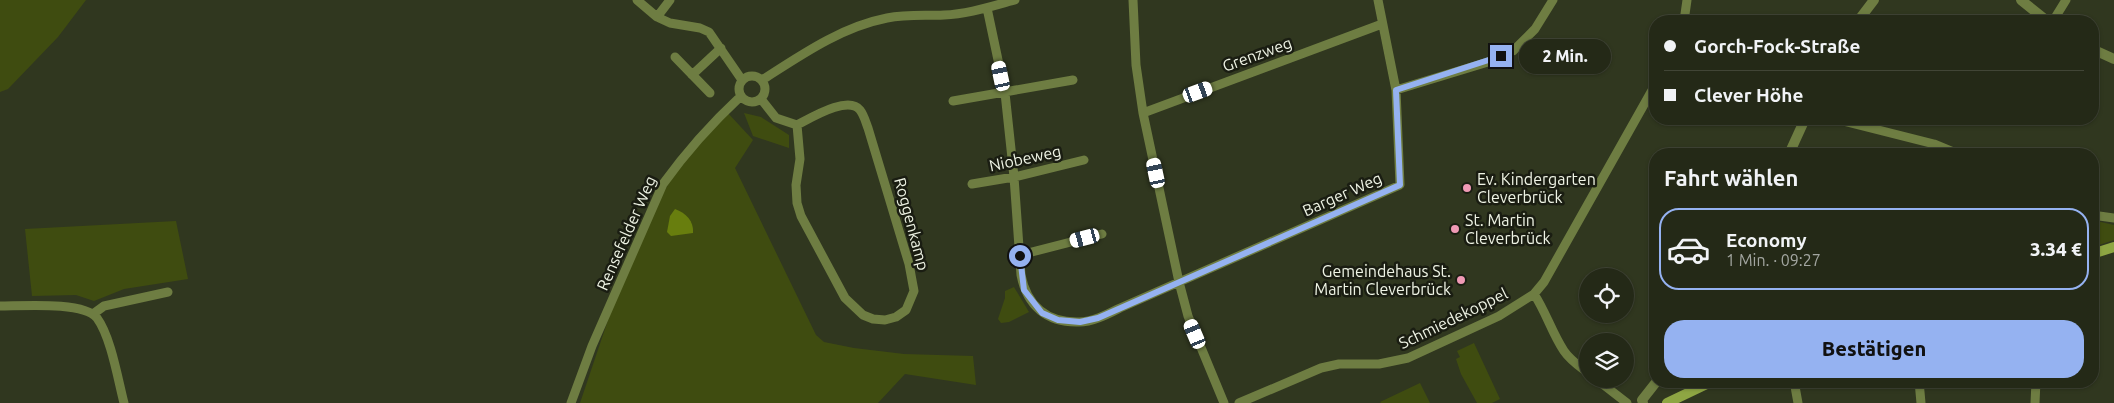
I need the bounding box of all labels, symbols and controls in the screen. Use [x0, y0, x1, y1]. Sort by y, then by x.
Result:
street label: Grenzweg [1220, 33, 1294, 75]
text: Gorch-Fock-Straße [1694, 35, 1861, 57]
callout: 2 Min. [1518, 38, 1611, 74]
route end [1490, 45, 1512, 67]
text: 2 Min. [1542, 47, 1588, 65]
car [990, 60, 1011, 92]
car [1181, 80, 1214, 104]
text: Clever Höhe [1694, 84, 1803, 106]
street label: Niobeweg [987, 142, 1063, 174]
car [1145, 157, 1166, 189]
text: Fahrt wählen [1664, 165, 1798, 190]
street label: Barger Weg [1300, 169, 1384, 219]
place label: Ev. Kindergarten Cleverbrück [1477, 170, 1596, 206]
street label: Rensefelder Weg [593, 173, 659, 293]
street label: Roggenkamp [891, 176, 933, 272]
marker: Ev. Kindergarten Cleverbrück [1461, 182, 1473, 194]
place label: St. Martin Cleverbrück [1465, 211, 1551, 247]
marker: St. Martin Cleverbrück [1449, 223, 1461, 235]
car [1068, 227, 1101, 249]
icon: car [1666, 227, 1711, 272]
text: Economy [1726, 229, 1807, 251]
text: 3.34 € [2030, 238, 2082, 260]
route start [1009, 245, 1031, 267]
text: 1 Min. · 09:27 [1726, 251, 1821, 269]
place label: Gemeindehaus St. Martin Cleverbrück [1314, 262, 1451, 298]
map controls [1579, 268, 1634, 388]
button: locate [1579, 268, 1634, 323]
marker: Gemeindehaus St. Martin Cleverbrück [1455, 274, 1467, 286]
street label: Schmiedekoppel [1396, 284, 1510, 352]
car [1182, 317, 1207, 351]
button: Bestätigen [1664, 320, 2084, 378]
button: layers [1579, 333, 1634, 388]

